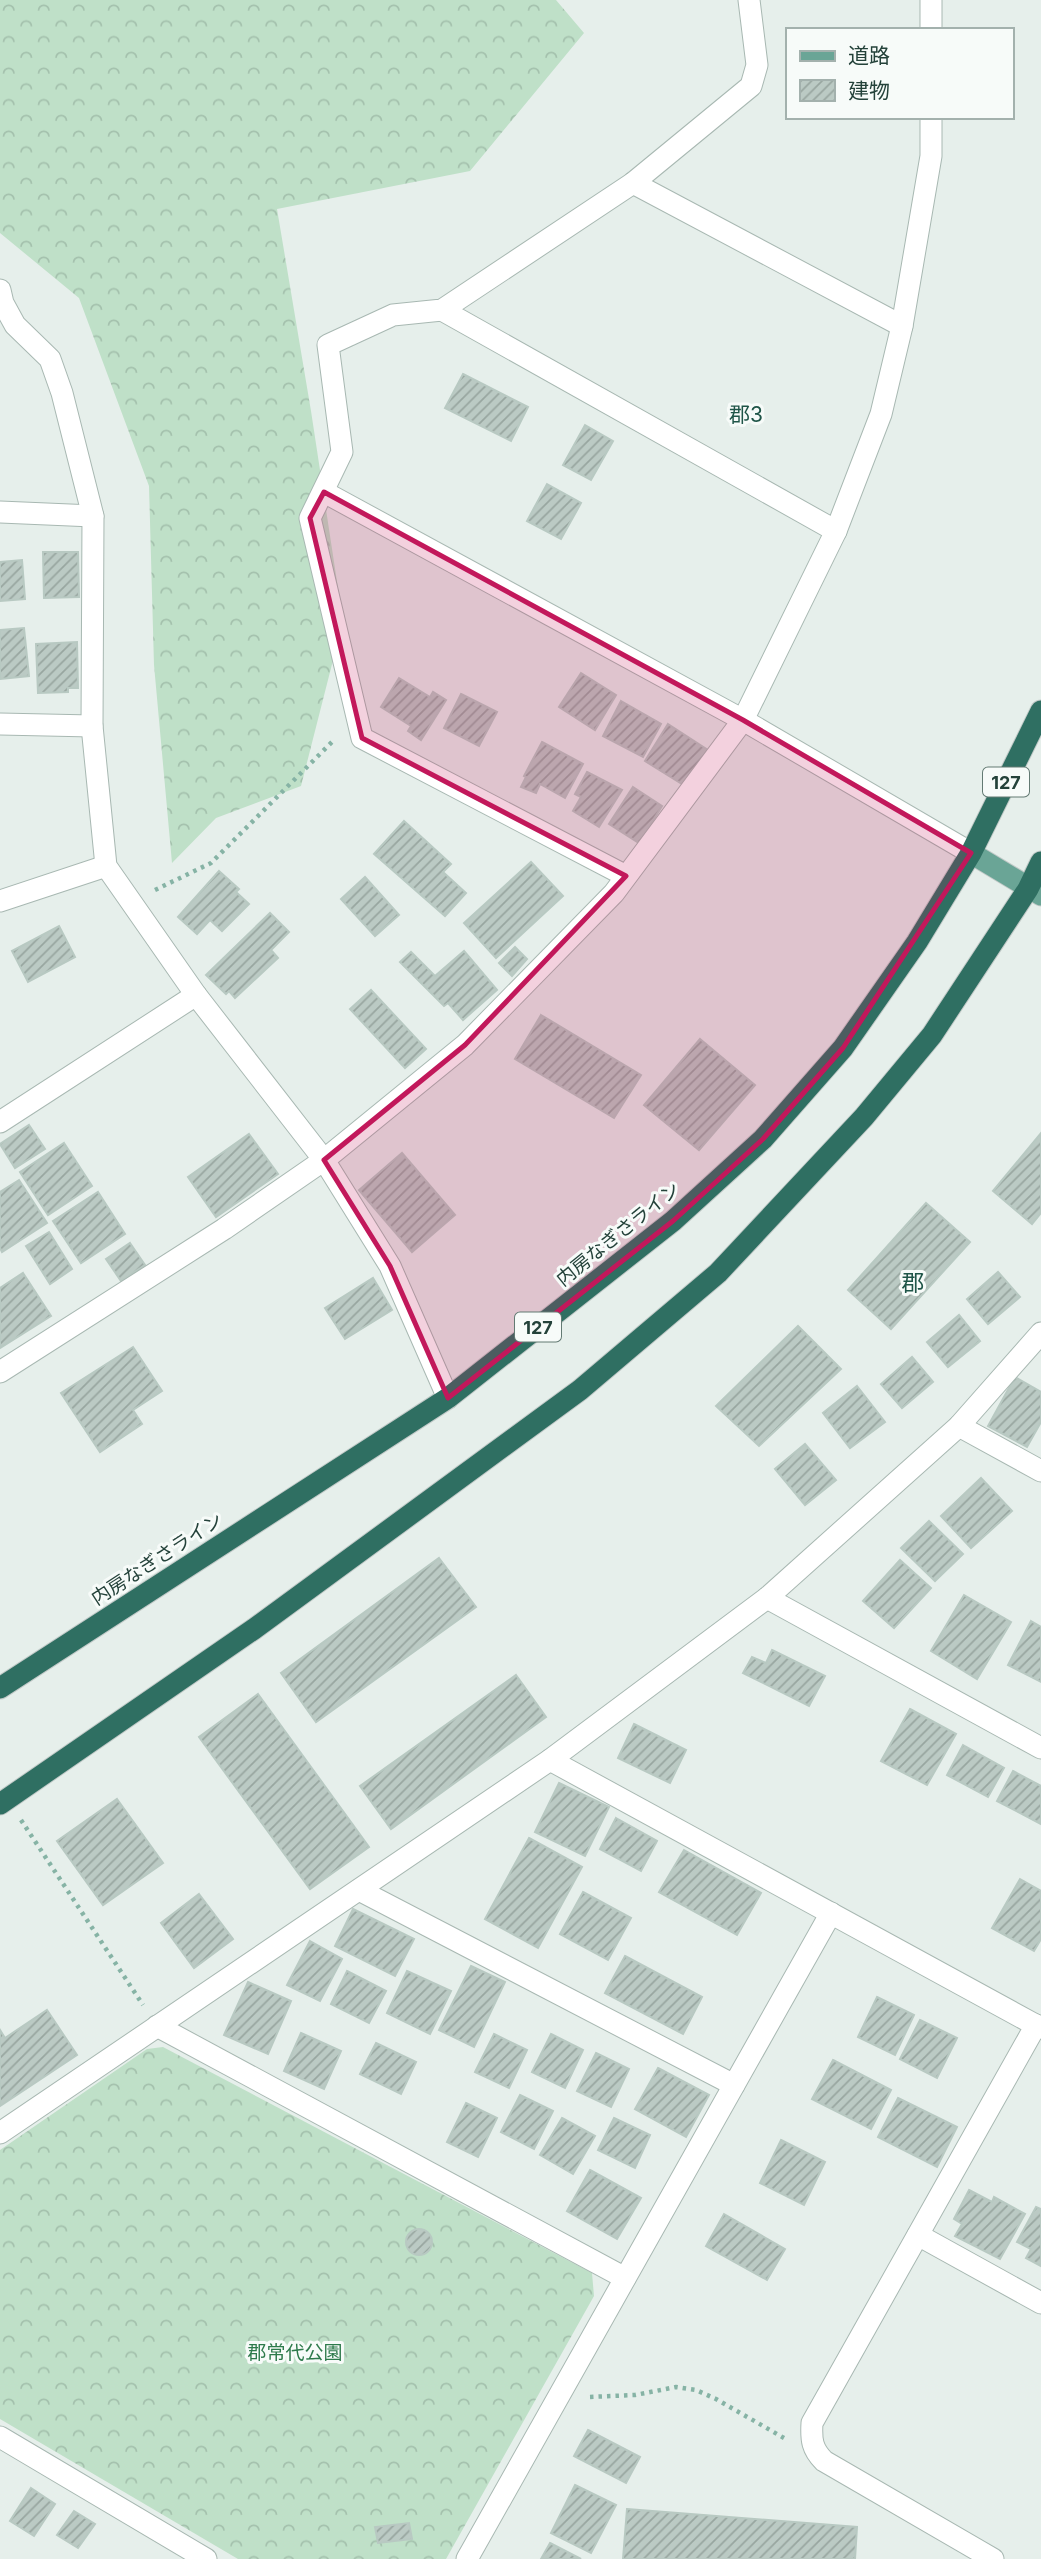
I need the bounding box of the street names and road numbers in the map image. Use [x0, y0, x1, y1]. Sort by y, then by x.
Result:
road number: 127 [983, 768, 1029, 796]
street label: 内房なぎさライン [552, 1177, 684, 1291]
road number: 127 [515, 1312, 561, 1342]
street label: 内房なぎさライン [87, 1508, 227, 1610]

